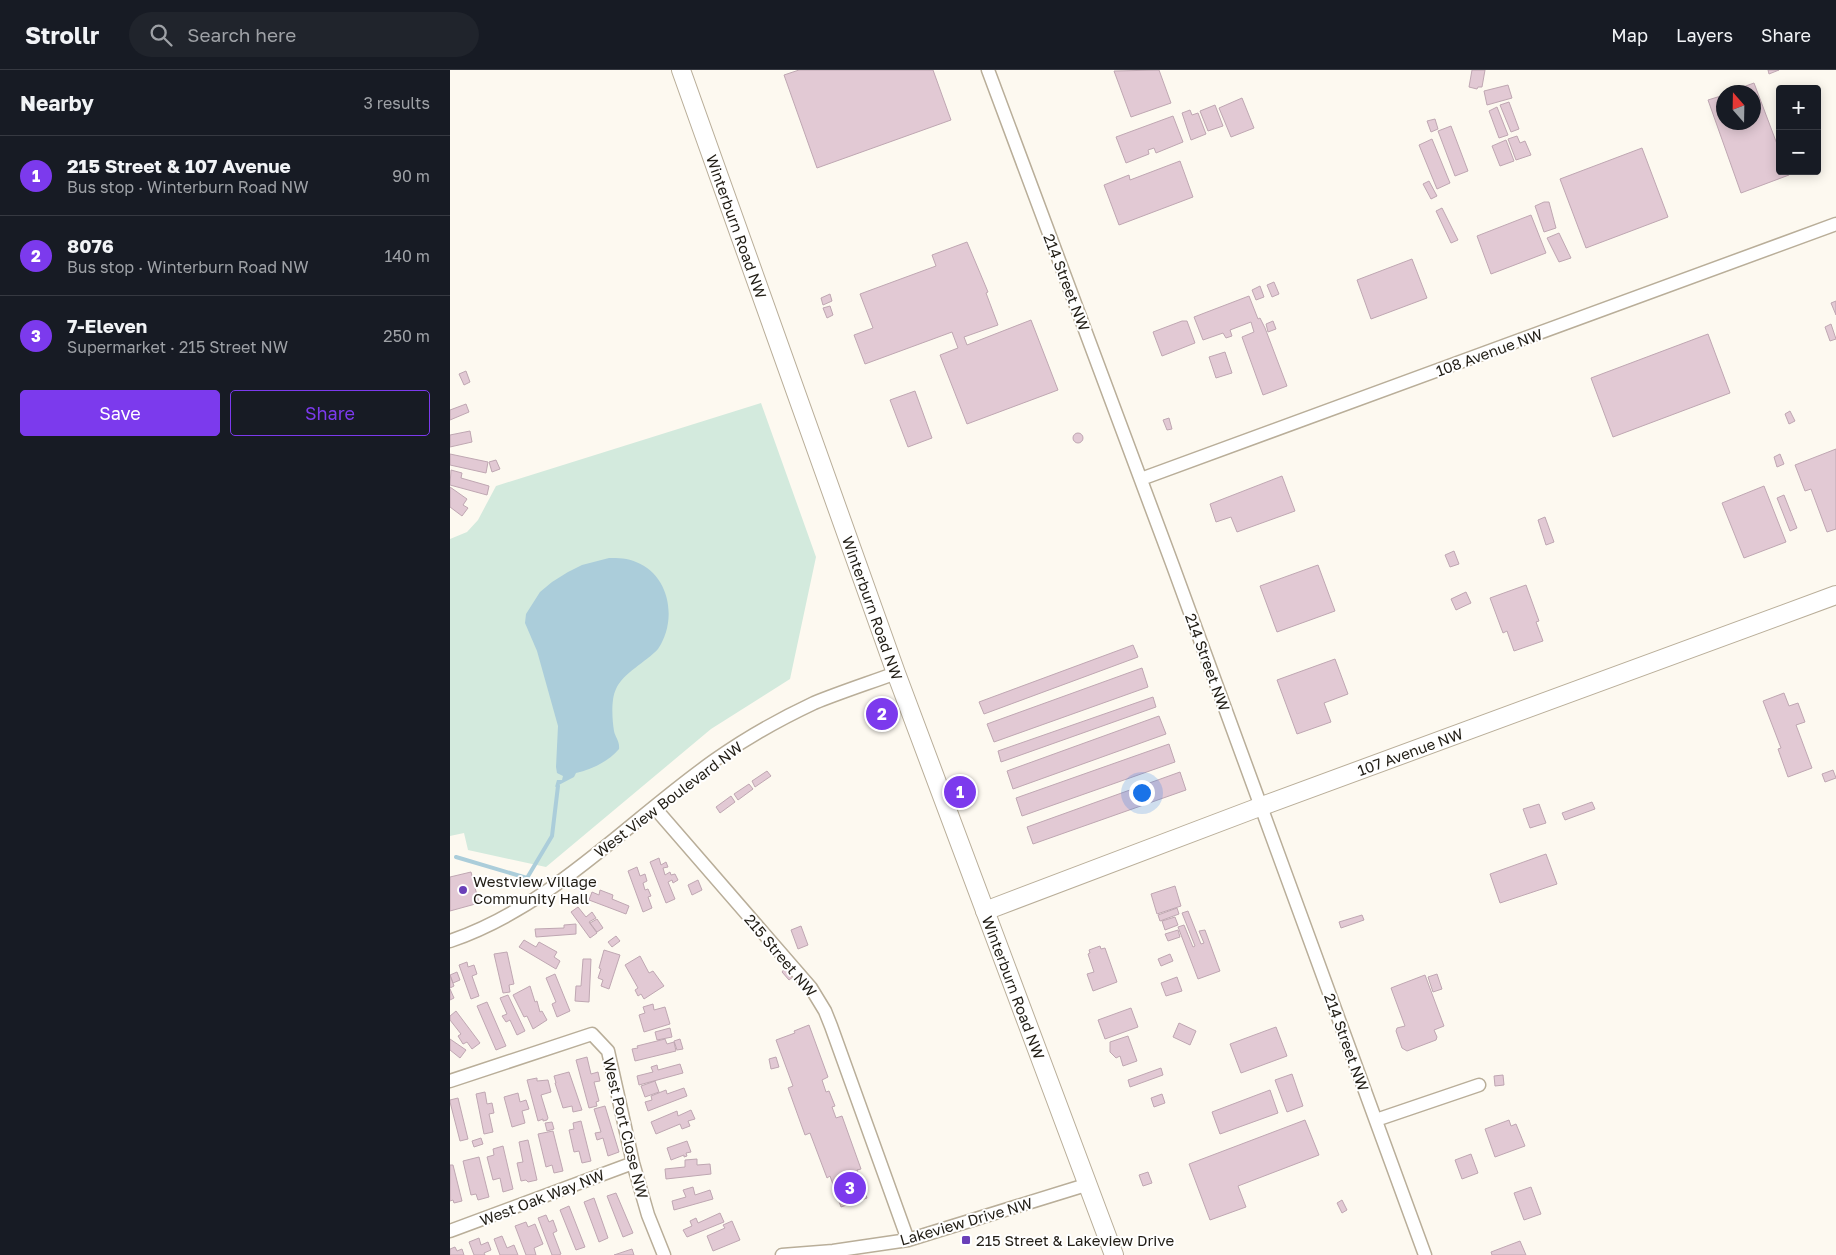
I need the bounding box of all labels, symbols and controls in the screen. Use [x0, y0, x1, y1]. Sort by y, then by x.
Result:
search box [129, 12, 479, 57]
text: Strollr [25, 20, 99, 49]
icon: search [147, 21, 175, 49]
text: Search here [187, 23, 296, 46]
text: Map [1611, 24, 1648, 46]
text: Layers [1676, 24, 1733, 46]
text: Share [1761, 24, 1811, 46]
north arrow [1716, 85, 1761, 130]
map controls [1776, 85, 1821, 175]
button: + [1776, 85, 1821, 130]
text: Nearby [20, 90, 94, 116]
text: 3 results [363, 93, 430, 113]
button: − [1776, 130, 1821, 175]
street label: Winterburn Road NW [703, 152, 771, 301]
text: 215 Street & 107 Avenue [67, 154, 291, 177]
text: 1 [32, 166, 40, 186]
text: 90 m [392, 166, 430, 186]
text: Bus stop · Winterburn Road NW [67, 177, 309, 197]
street label: 214 Street NW [1040, 231, 1094, 333]
text: 8076 [67, 234, 114, 257]
text: 2 [31, 246, 41, 266]
text: 140 m [384, 246, 430, 266]
text: Bus stop · Winterburn Road NW [67, 257, 309, 277]
text: 7-Eleven [67, 314, 147, 337]
street label: 108 Avenue NW [1433, 324, 1545, 380]
text: 3 [31, 326, 41, 346]
text: 250 m [383, 326, 430, 346]
text: Supermarket · 215 Street NW [67, 337, 288, 357]
button: Save [20, 390, 220, 436]
button: Share [230, 390, 430, 436]
street label: Winterburn Road NW [839, 533, 907, 682]
street label: 214 Street NW [1182, 611, 1234, 713]
pin: 2 [866, 695, 898, 733]
street label: 107 Avenue NW [1355, 724, 1465, 779]
street label: West View Boulevard NW [590, 737, 746, 861]
pin: 1 [944, 773, 976, 811]
your location [1129, 780, 1155, 806]
place label: Westview Village Community Hall [473, 872, 597, 907]
marker: Westview Village Community Hall [457, 884, 469, 896]
street label: 215 Street NW [741, 910, 821, 1000]
street label: Winterburn Road NW [979, 913, 1049, 1062]
street label: 214 Street NW [1321, 991, 1373, 1093]
street label: West Port Close NW [600, 1056, 652, 1200]
street label: West Oak Way NW [477, 1165, 607, 1229]
pin: 3 [834, 1169, 866, 1207]
street label: Lakeview Drive NW [898, 1193, 1034, 1249]
place label: 215 Street & Lakeview Drive [976, 1231, 1174, 1249]
marker: 215 Street & Lakeview Drive [960, 1234, 972, 1246]

